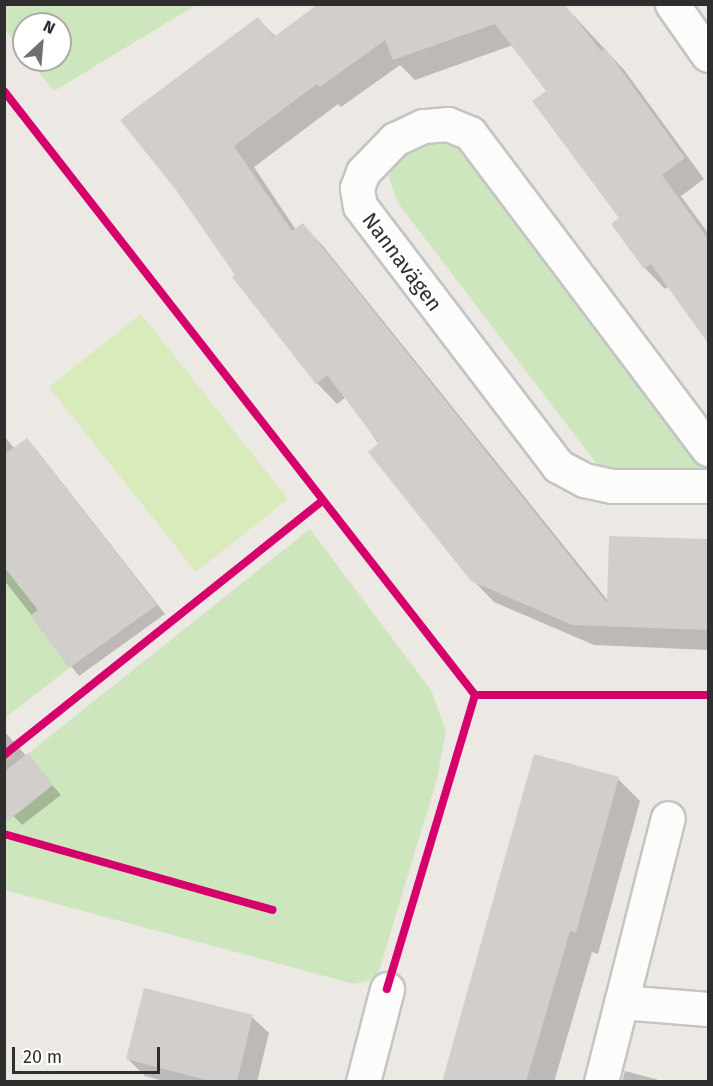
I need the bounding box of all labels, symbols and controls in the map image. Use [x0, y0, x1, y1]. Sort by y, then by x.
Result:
north arrow [12, 12, 72, 72]
text: N [40, 16, 58, 38]
street label: Nannavägen [357, 208, 447, 316]
scale bar [15, 1035, 164, 1073]
text: 20 m [23, 1046, 62, 1068]

